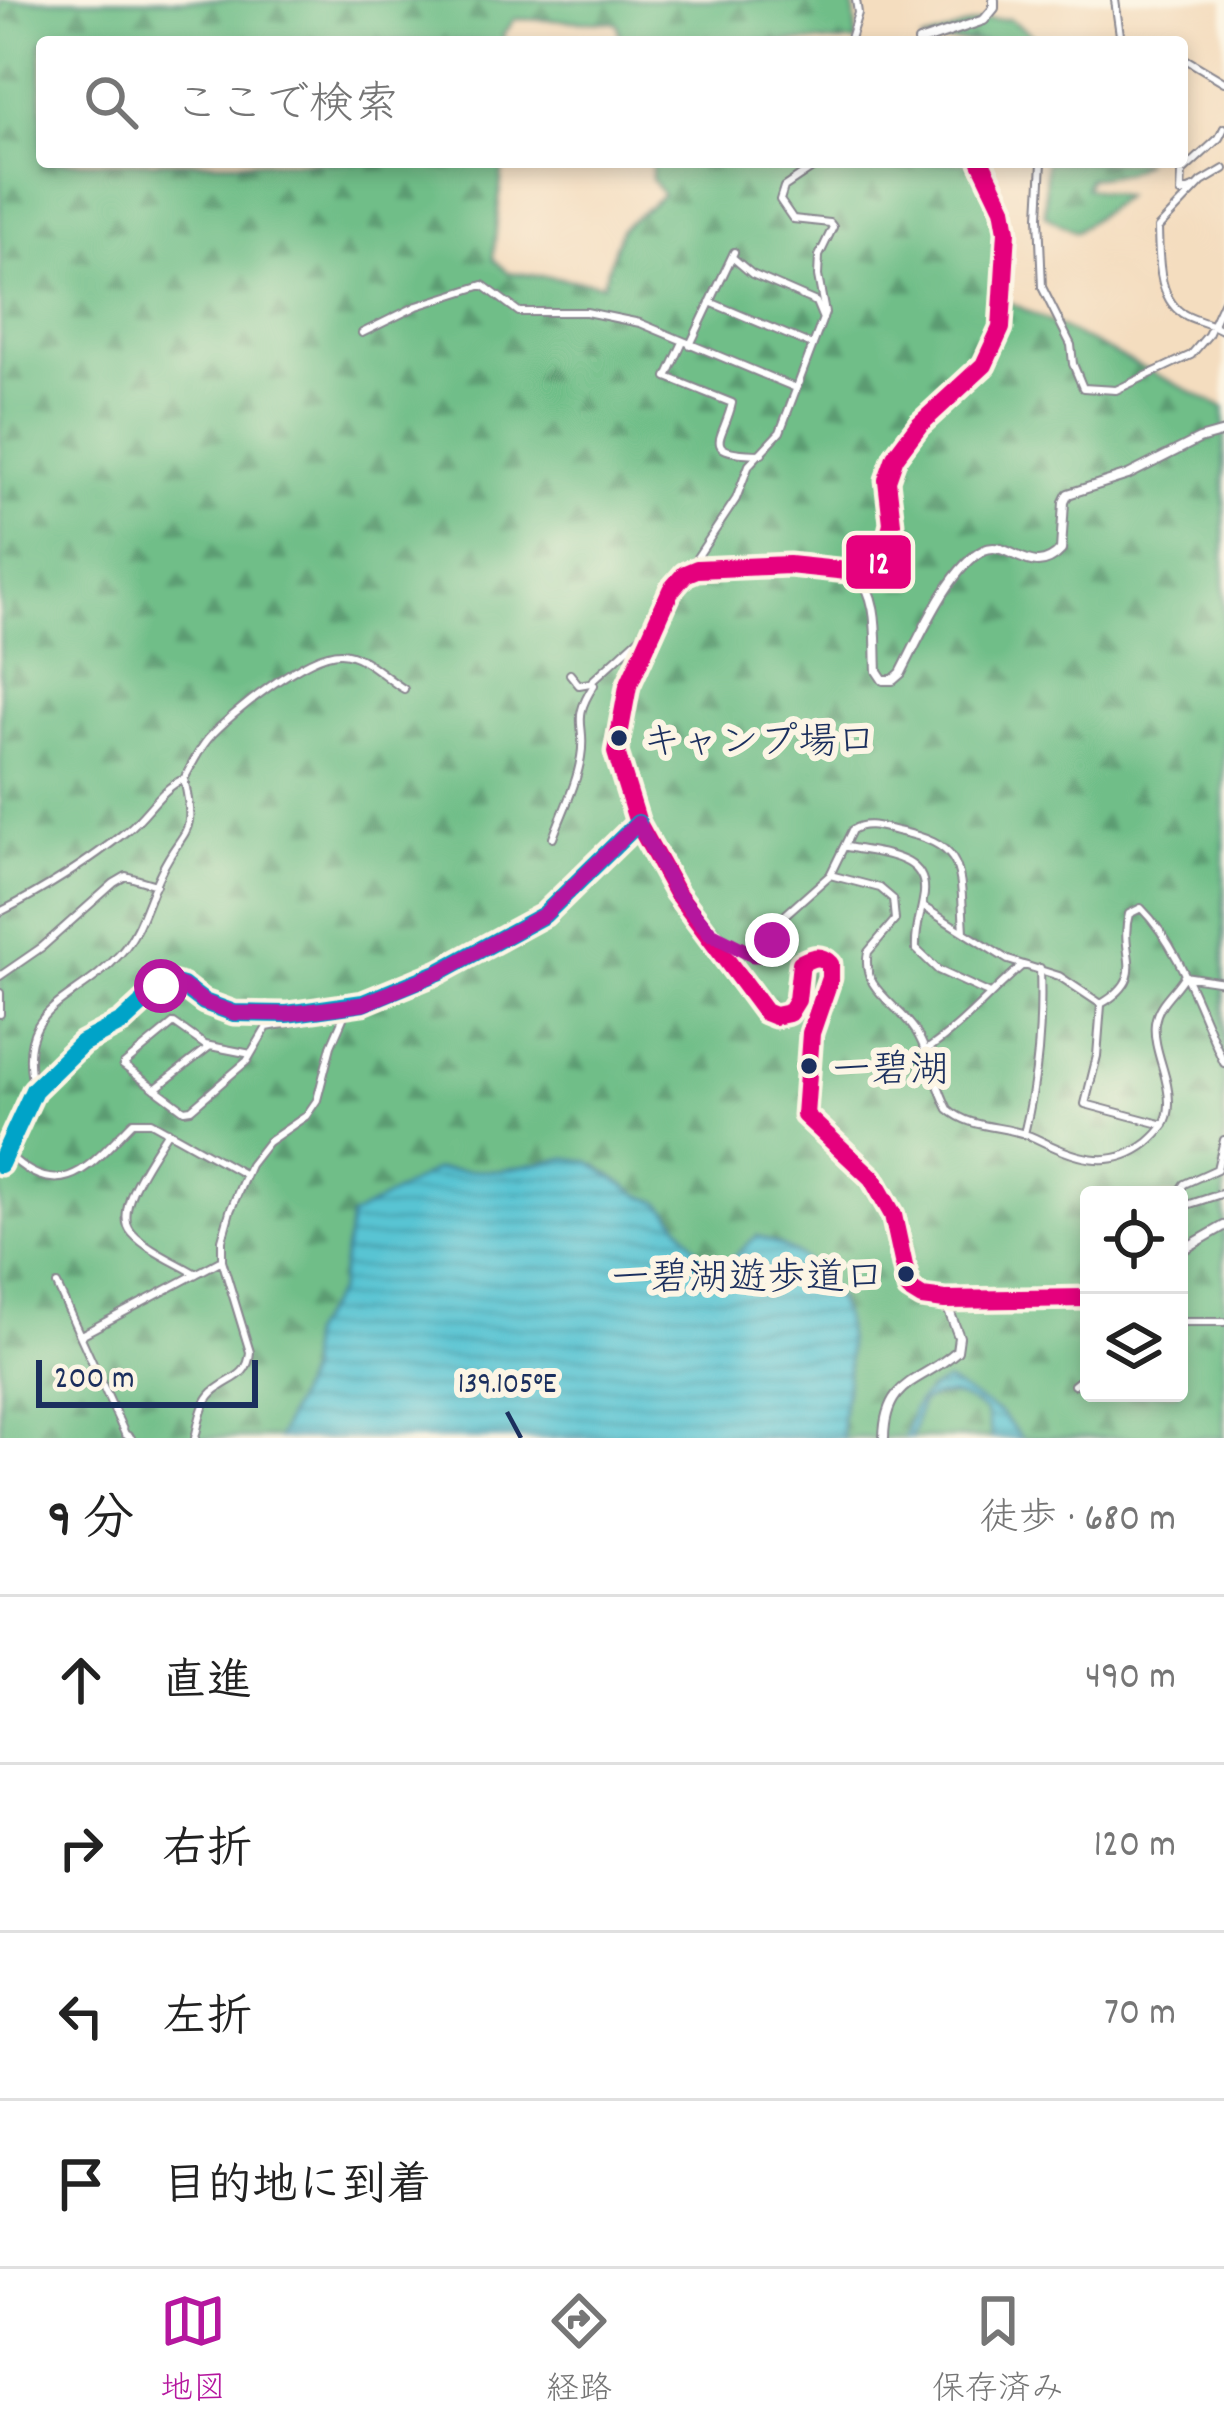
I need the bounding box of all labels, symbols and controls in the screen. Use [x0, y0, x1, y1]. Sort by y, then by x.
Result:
search box [36, 36, 1188, 168]
icon: search [78, 69, 144, 135]
text: ここで検索 [174, 76, 399, 140]
line badge: 12 [844, 533, 913, 591]
text: 12 [868, 543, 890, 590]
place label: キャンプ場口 [642, 718, 876, 773]
marker: キャンプ場口 [608, 727, 630, 749]
route end [745, 913, 799, 967]
route start [134, 959, 188, 1013]
place label: 一碧湖 [832, 1046, 949, 1101]
marker: 一碧湖 [798, 1055, 820, 1077]
map controls [1080, 1186, 1188, 1402]
button: locate [1080, 1186, 1188, 1294]
place label: 一碧湖遊歩道口 [611, 1254, 884, 1309]
marker: 一碧湖遊歩道口 [895, 1263, 917, 1285]
button: layers [1080, 1294, 1188, 1402]
scale bar [36, 1354, 258, 1407]
text: 200 m [54, 1357, 135, 1404]
text: 139.105°E [458, 1365, 557, 1408]
text: 9 分 [48, 1487, 134, 1559]
text: 徒歩 · 680 m [979, 1494, 1176, 1549]
icon: ahead [48, 1647, 114, 1713]
text: 490 m [1085, 1652, 1176, 1707]
text: 直進 [162, 1653, 252, 1717]
icon: right [48, 1815, 114, 1881]
text: 120 m [1093, 1820, 1176, 1875]
text: 右折 [162, 1821, 252, 1885]
icon: left [48, 1983, 114, 2049]
text: 70 m [1104, 1988, 1176, 2043]
text: 左折 [162, 1989, 252, 2053]
icon: arrive [48, 2151, 114, 2217]
text: 目的地に到着 [162, 2157, 432, 2221]
tab: 地図 [160, 2288, 226, 2415]
tab: 経路 [546, 2288, 612, 2415]
tab: 保存済み [932, 2288, 1064, 2415]

